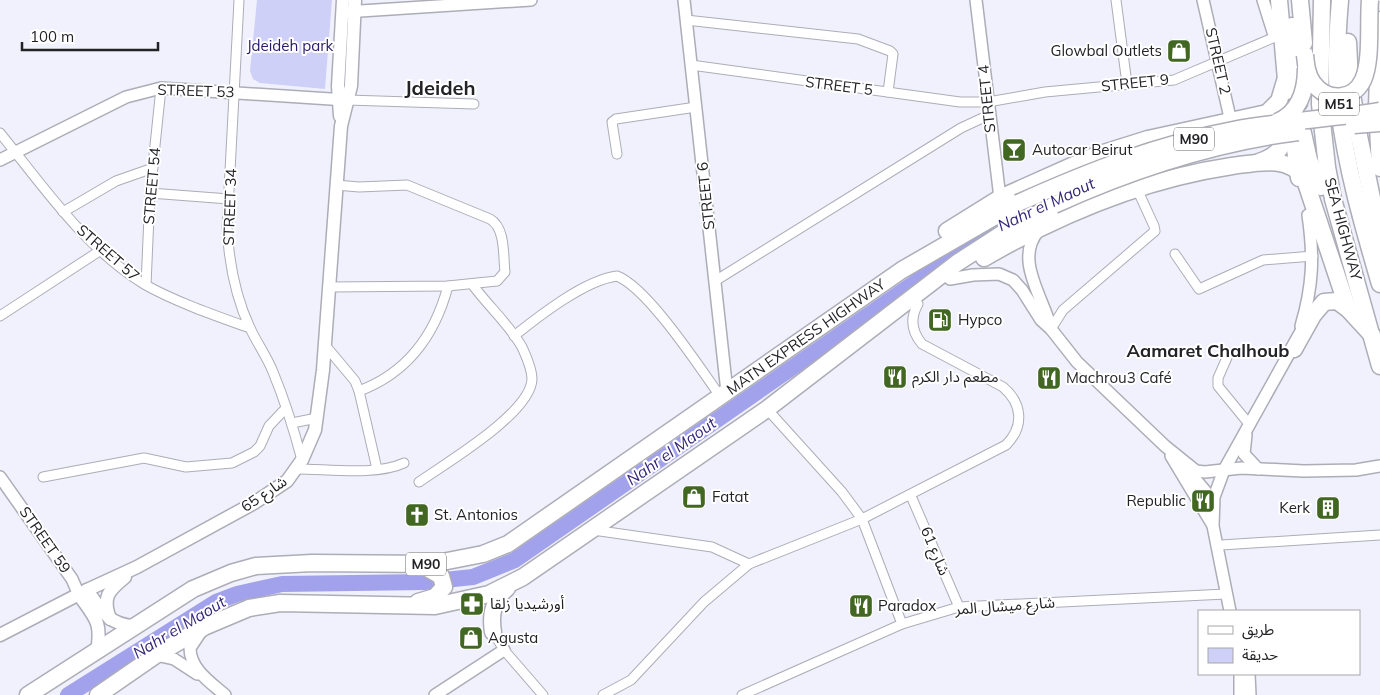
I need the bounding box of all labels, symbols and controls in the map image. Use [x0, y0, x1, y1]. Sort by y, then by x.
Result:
scale bar [22, 20, 159, 52]
street label: STREET 2 [1202, 26, 1235, 96]
text: 100 m [30, 27, 74, 46]
park label: Jdeideh park [247, 36, 334, 55]
shop icon: Glowbal Outlets [1166, 38, 1192, 64]
place label: Glowbal Outlets [1051, 41, 1162, 60]
street label: STREET 4 [974, 64, 1000, 134]
street label: STREET 9 [1100, 70, 1170, 96]
street label: STREET 5 [804, 72, 874, 99]
district label: Jdeideh [404, 75, 476, 100]
street label: STREET 53 [157, 80, 235, 101]
road number: M51 [1319, 92, 1359, 116]
road number: M90 [1174, 128, 1214, 150]
bar icon: Autocar Beirut [1001, 137, 1027, 163]
place label: Autocar Beirut [1032, 140, 1132, 159]
street label: STREET 54 [139, 147, 164, 225]
street label: STREET 6 [693, 161, 719, 231]
street label: STREET 34 [219, 168, 240, 246]
water label: Nahr el Maout [994, 173, 1098, 235]
street label: SEA HIGHWAY [1321, 175, 1367, 283]
street label: STREET 57 [73, 220, 144, 285]
street label: MATN EXPRESS HIGHWAY [723, 274, 890, 399]
fuel station icon: Hypco [927, 307, 953, 333]
place label: Hypco [958, 310, 1002, 329]
district label: Aamaret Chalhoub [1127, 339, 1289, 362]
restaurant icon: مطعم دار الكرم [882, 364, 908, 390]
restaurant icon: Machrou3 Café [1036, 365, 1062, 391]
place label: مطعم دار الكرم [912, 367, 999, 388]
place label: Machrou3 Café [1066, 368, 1172, 387]
water label: Nahr el Maout [622, 412, 720, 489]
street label: شارع 65 [237, 471, 292, 518]
shop icon: Fatat [681, 484, 707, 510]
place label: Fatat [712, 487, 749, 506]
restaurant icon: Republic [1190, 488, 1216, 514]
place label: Republic [1126, 491, 1186, 510]
building icon: Kerk [1315, 495, 1341, 521]
place label: Kerk [1279, 498, 1310, 517]
church icon: St. Antonios [404, 502, 430, 528]
street label: STREET 59 [16, 503, 75, 577]
place label: St. Antonios [434, 505, 518, 524]
street label: شارع 61 [914, 524, 954, 579]
road number: M90 [406, 552, 446, 576]
water label: Nahr el Maout [129, 591, 229, 663]
pharmacy icon: أورشيديا زلقا [459, 591, 485, 617]
restaurant icon: Paradox [848, 593, 874, 619]
street label: شارع ميشال المر [953, 593, 1056, 622]
place label: أورشيديا زلقا [490, 594, 564, 613]
place label: Paradox [878, 596, 936, 615]
legend [1198, 610, 1360, 675]
text: طريق [1242, 620, 1274, 640]
shop icon: Agusta [458, 625, 484, 651]
place label: Agusta [488, 628, 538, 647]
text: حديقة [1242, 645, 1278, 664]

